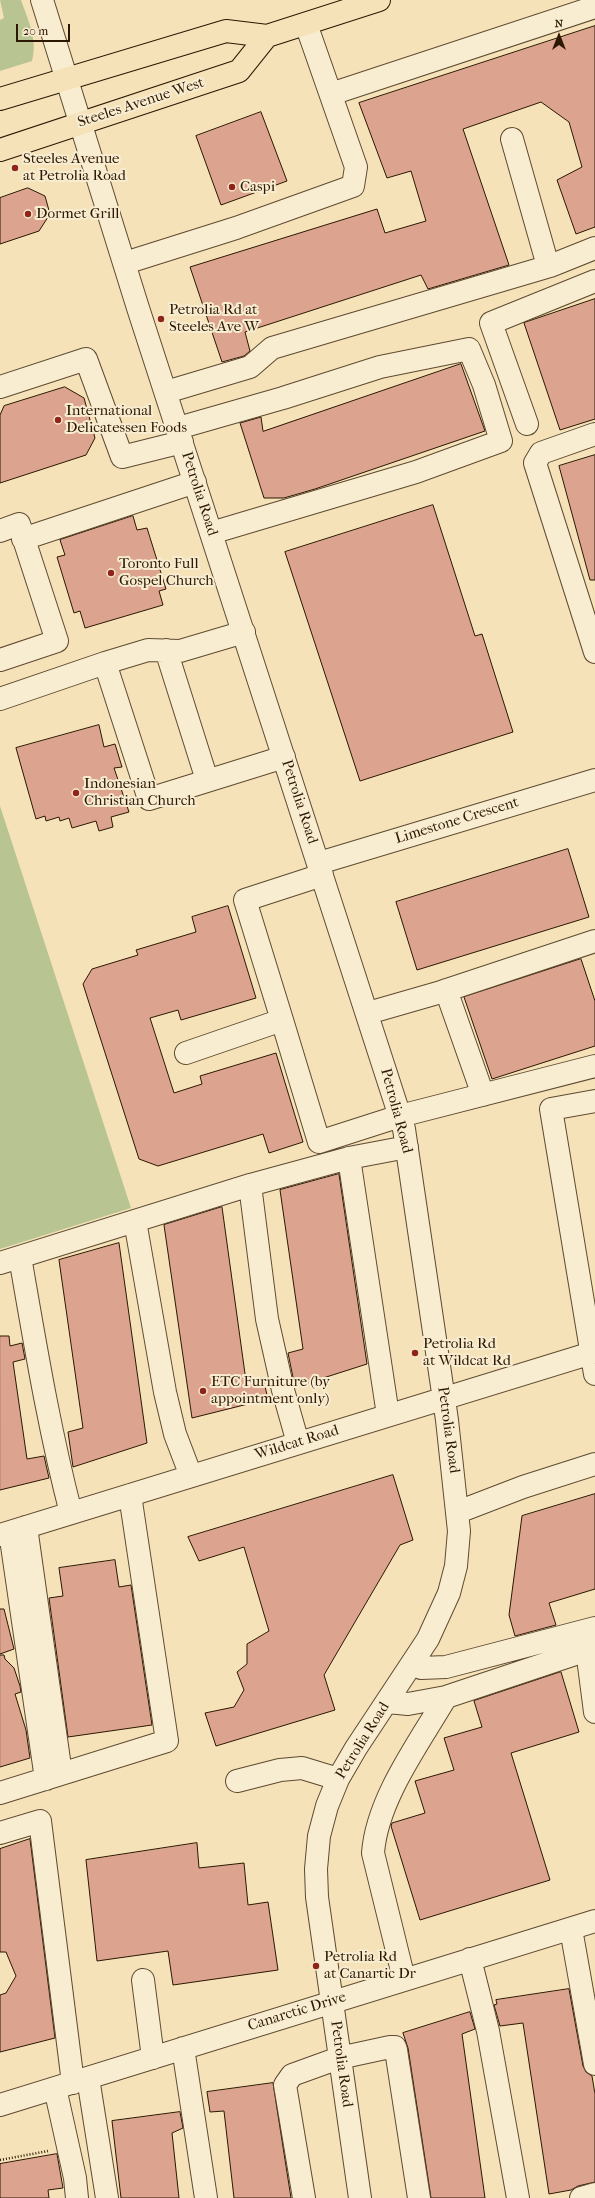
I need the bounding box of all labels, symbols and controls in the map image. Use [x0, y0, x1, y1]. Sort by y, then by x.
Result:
scale bar [18, 16, 72, 42]
north arrow [539, 16, 579, 56]
text: N [555, 17, 563, 30]
text: 20 m [23, 24, 48, 38]
street label: Steeles Avenue West [76, 74, 206, 132]
place label: Steeles Avenue at Petrolia Road [23, 150, 126, 185]
marker: Steeles Avenue at Petrolia Road [10, 163, 20, 173]
place label: Caspi [240, 178, 275, 196]
marker: Caspi [227, 182, 237, 192]
place label: Dormet Grill [36, 205, 119, 223]
marker: Dormet Grill [23, 209, 33, 219]
place label: Petrolia Rd at Steeles Ave W [169, 301, 259, 336]
marker: Petrolia Rd at Steeles Ave W [156, 314, 166, 324]
place label: International Delicatessen Foods [66, 402, 187, 437]
marker: International Delicatessen Foods [53, 415, 63, 425]
street label: Petrolia Road [177, 450, 221, 538]
place label: Toronto Full Gospel Church [119, 555, 214, 590]
marker: Toronto Full Gospel Church [106, 568, 116, 578]
street label: Petrolia Road [277, 758, 321, 846]
place label: Indonesian Christian Church [84, 775, 196, 810]
marker: Indonesian Christian Church [71, 788, 81, 798]
street label: Limestone Crescent [393, 794, 521, 848]
street label: Petrolia Road [376, 1066, 416, 1156]
place label: Petrolia Rd at Wildcat Rd [423, 1335, 511, 1370]
marker: Petrolia Rd at Wildcat Rd [410, 1348, 420, 1358]
place label: ETC Furniture (by appointment only) [211, 1373, 330, 1408]
street label: Petrolia Road [433, 1385, 463, 1475]
marker: ETC Furniture (by appointment only) [198, 1386, 208, 1396]
street label: Wildcat Road [253, 1422, 341, 1464]
street label: Petrolia Road [332, 1699, 394, 1783]
place label: Petrolia Rd at Canartic Dr [324, 1948, 416, 1983]
marker: Petrolia Rd at Canartic Dr [311, 1961, 321, 1971]
street label: Canarctic Drive [246, 1989, 348, 2035]
street label: Petrolia Road [326, 2019, 356, 2109]

